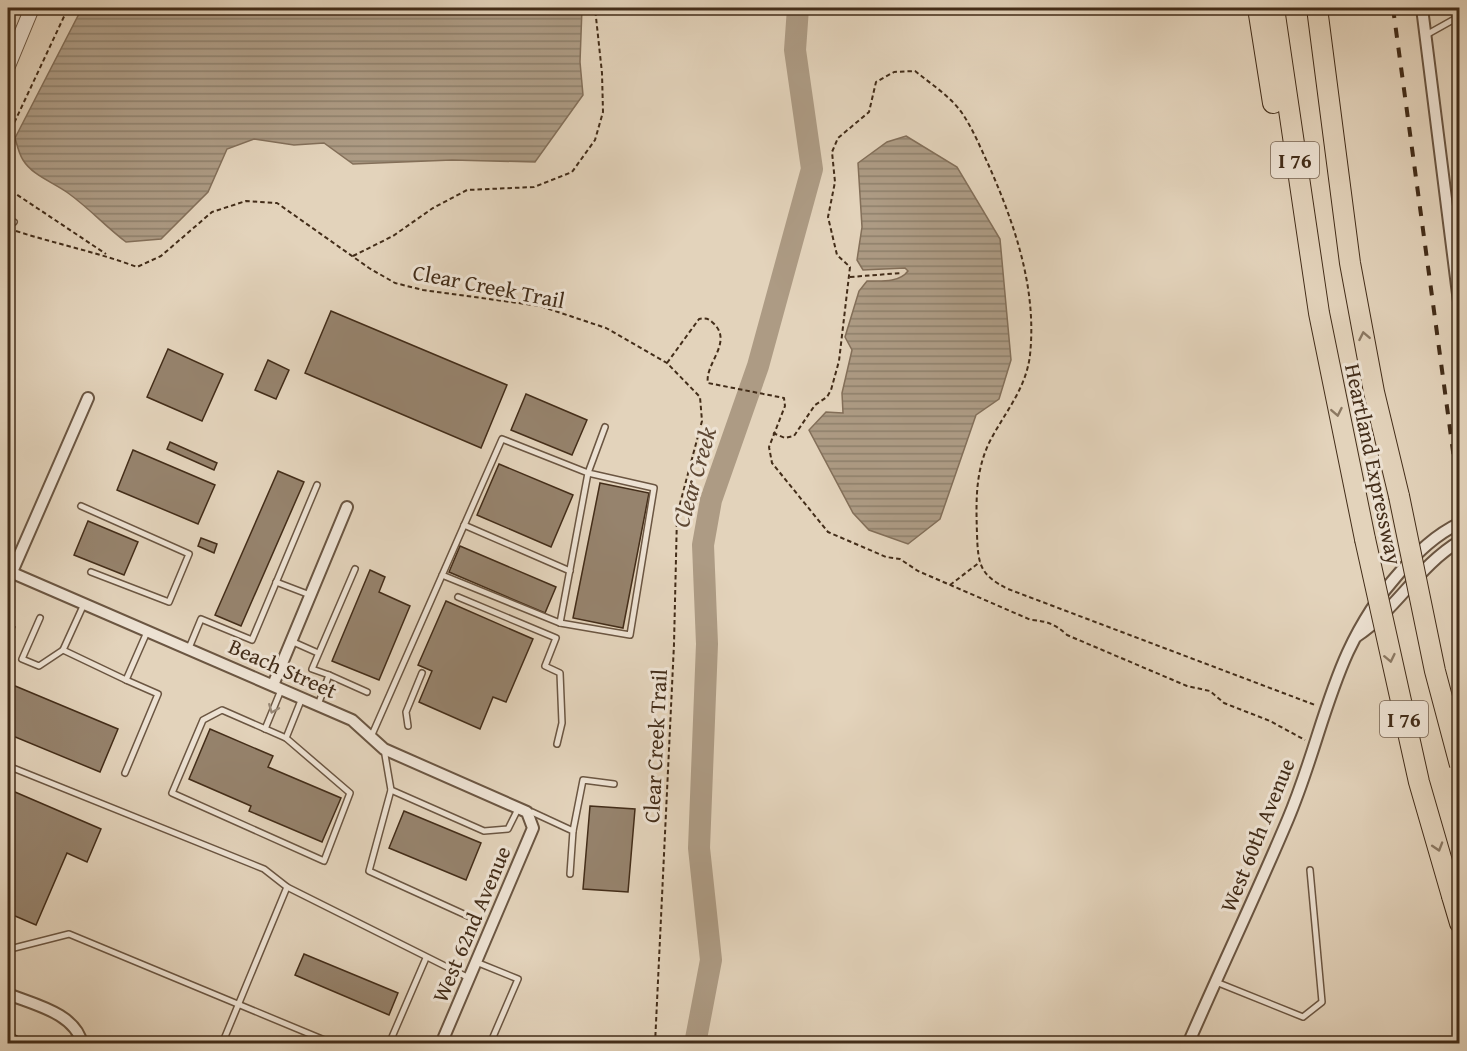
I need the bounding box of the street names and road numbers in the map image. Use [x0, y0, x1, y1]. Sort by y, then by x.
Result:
road number: I 76 [1271, 142, 1319, 178]
street label: Clear Creek Trail [410, 256, 568, 316]
street label: Heartland Expressway [1337, 360, 1411, 568]
street label: Beach Street [224, 630, 342, 706]
street label: Clear Creek Trail [635, 668, 675, 824]
road number: I 76 [1380, 701, 1428, 737]
street label: West 60th Avenue [1212, 753, 1302, 917]
street label: West 62nd Avenue [424, 841, 518, 1007]

